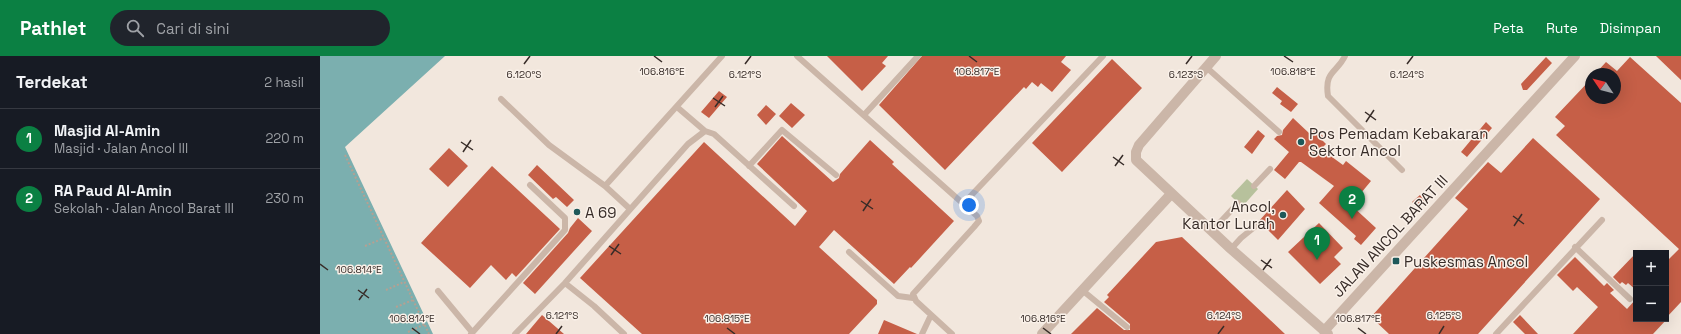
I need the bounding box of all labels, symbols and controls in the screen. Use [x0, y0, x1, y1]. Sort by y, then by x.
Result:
search box [110, 10, 390, 46]
text: Pathlet [20, 16, 86, 41]
icon: search [124, 17, 146, 39]
text: Cari di sini [156, 19, 229, 38]
text: Peta [1493, 19, 1524, 37]
text: Rute [1546, 19, 1578, 37]
text: Disimpan [1600, 19, 1661, 37]
text: 106.816°E [639, 65, 685, 78]
text: 106.817°E [955, 65, 1000, 78]
text: 106.818°E [1270, 65, 1316, 78]
text: 6.120°S [507, 68, 541, 81]
text: 6.121°S [729, 68, 761, 81]
text: 6.123°S [1169, 68, 1203, 81]
text: 6.124°S [1390, 68, 1424, 81]
north arrow [1585, 68, 1621, 104]
text: Terdekat [16, 71, 88, 93]
text: 2 hasil [264, 74, 304, 91]
text: Masjid Al-Amin [54, 121, 160, 140]
place label: Pos Pemadam Kebakaran Sektor Ancol [1309, 124, 1489, 160]
text: 1 [26, 130, 32, 147]
text: 220 m [265, 130, 304, 147]
marker: Pos Pemadam Kebakaran Sektor Ancol [1296, 137, 1306, 147]
text: Masjid · Jalan Ancol III [54, 140, 188, 157]
street label: JALAN ANCOL BARAT III [1328, 171, 1452, 301]
text: RA Paud Al-Amin [54, 181, 172, 200]
pin: 2 [1339, 186, 1365, 219]
text: 2 [25, 190, 33, 207]
text: 230 m [266, 190, 304, 207]
your location [959, 195, 979, 215]
place label: Ancol, Kantor Lurah [1182, 197, 1275, 233]
text: Sekolah · Jalan Ancol Barat III [54, 200, 234, 217]
place label: A 69 [585, 203, 616, 222]
marker: A 69 [572, 207, 582, 217]
marker: Ancol, Kantor Lurah [1278, 210, 1288, 220]
pin: 1 [1304, 227, 1330, 260]
map controls [1633, 250, 1669, 322]
button: + [1633, 250, 1669, 286]
place label: Puskesmas Ancol [1404, 252, 1528, 271]
marker: Puskesmas Ancol [1391, 256, 1401, 266]
text: 106.814°E [336, 263, 382, 276]
button: − [1633, 286, 1669, 322]
text: 6.121°S [546, 309, 578, 322]
text: 6.124°S [1207, 309, 1241, 322]
text: 6.125°S [1427, 309, 1461, 322]
text: 106.814°E [389, 312, 435, 325]
text: 106.815°E [704, 312, 750, 325]
text: 106.816°E [1020, 312, 1066, 325]
text: 106.817°E [1336, 312, 1381, 325]

